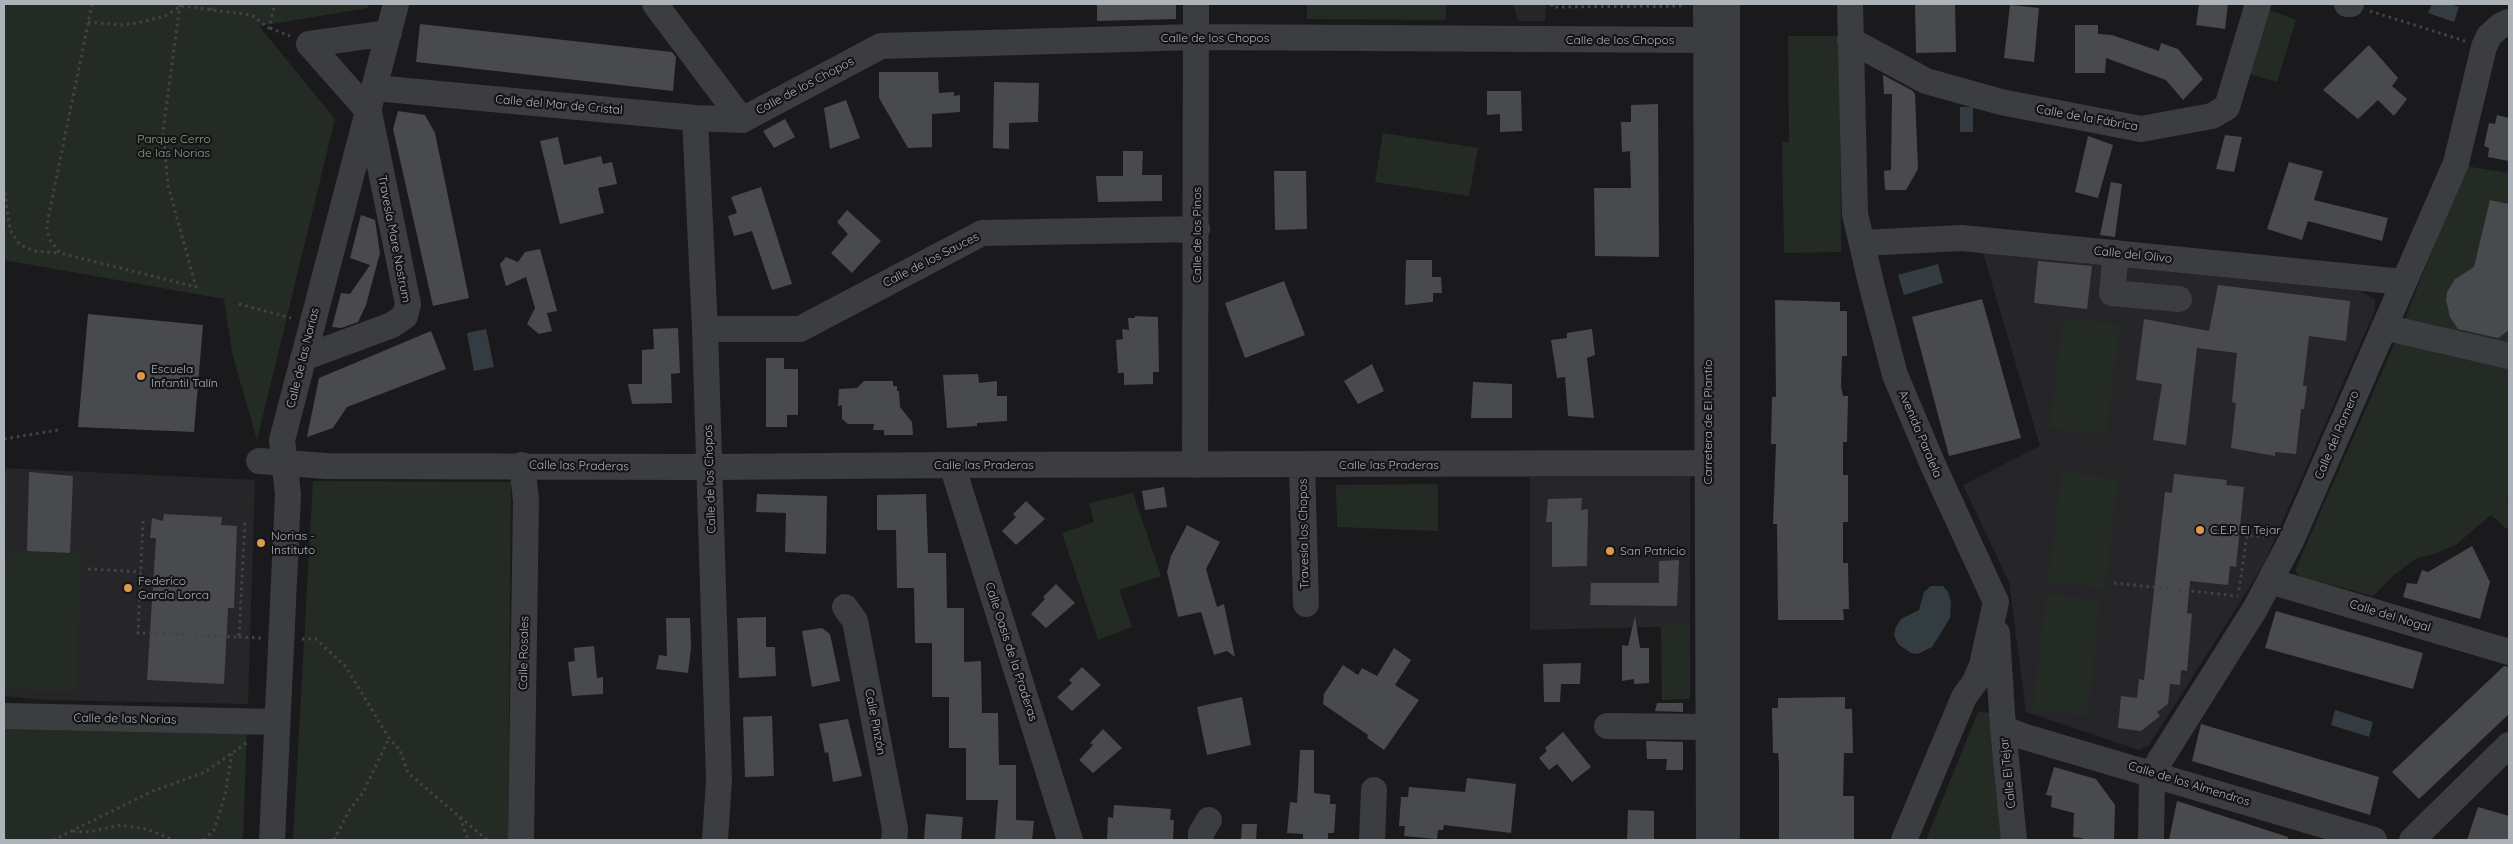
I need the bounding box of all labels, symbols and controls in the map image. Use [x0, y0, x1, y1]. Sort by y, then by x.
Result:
street label: Calle de los Chopos [1161, 31, 1269, 45]
street label: Calle de los Chopos [1566, 33, 1674, 47]
street label: Calle de los Chopos [754, 54, 856, 118]
street label: Calle del Mar de Cristal [495, 92, 623, 118]
street label: Calle de la Fábrica [2035, 102, 2139, 134]
park label: Parque Cerro de las Norias [137, 132, 211, 160]
street label: Travesía Mare Nostrum [375, 174, 413, 304]
street label: Calle de los Pinos [1190, 187, 1204, 283]
street label: Calle de los Sauces [880, 230, 982, 290]
street label: Calle del Olivo [2093, 244, 2173, 266]
street label: Calle de las Norias [284, 306, 322, 410]
street label: Carretera de El Plantío [1701, 360, 1715, 484]
place label: Escuela Infantil Talín [151, 362, 218, 390]
marker: Escuela Infantil Talín [135, 370, 147, 382]
street label: Avenida Paralela [1895, 388, 1945, 480]
street label: Calle del Romero [2312, 388, 2362, 482]
street label: Calle de los Chopos [701, 424, 719, 534]
street label: Calle las Praderas [529, 458, 629, 474]
street label: Calle las Praderas [934, 458, 1034, 472]
street label: Calle las Praderas [1339, 458, 1439, 472]
street label: Travesía los Chopos [1296, 478, 1312, 590]
place label: C.E.P. El Tejar [2210, 523, 2281, 537]
marker: C.E.P. El Tejar [2194, 524, 2206, 536]
place label: Norias - Instituto [271, 529, 315, 557]
marker: Norias - Instituto [255, 537, 267, 549]
place label: San Patricio [1620, 544, 1686, 558]
marker: San Patricio [1604, 545, 1616, 557]
place label: Federico García Lorca [138, 574, 209, 602]
street label: Calle Oasis de la Praderas [982, 581, 1040, 723]
marker: Federico García Lorca [122, 582, 134, 594]
street label: Calle del Nogal [2348, 597, 2432, 635]
street label: Calle Rosales [516, 616, 532, 690]
street label: Calle Pinzón [862, 688, 888, 756]
street label: Calle de las Norias [73, 711, 177, 727]
street label: Calle El Tejar [1997, 737, 2019, 809]
street label: Calle de los Almendros [2126, 759, 2252, 809]

